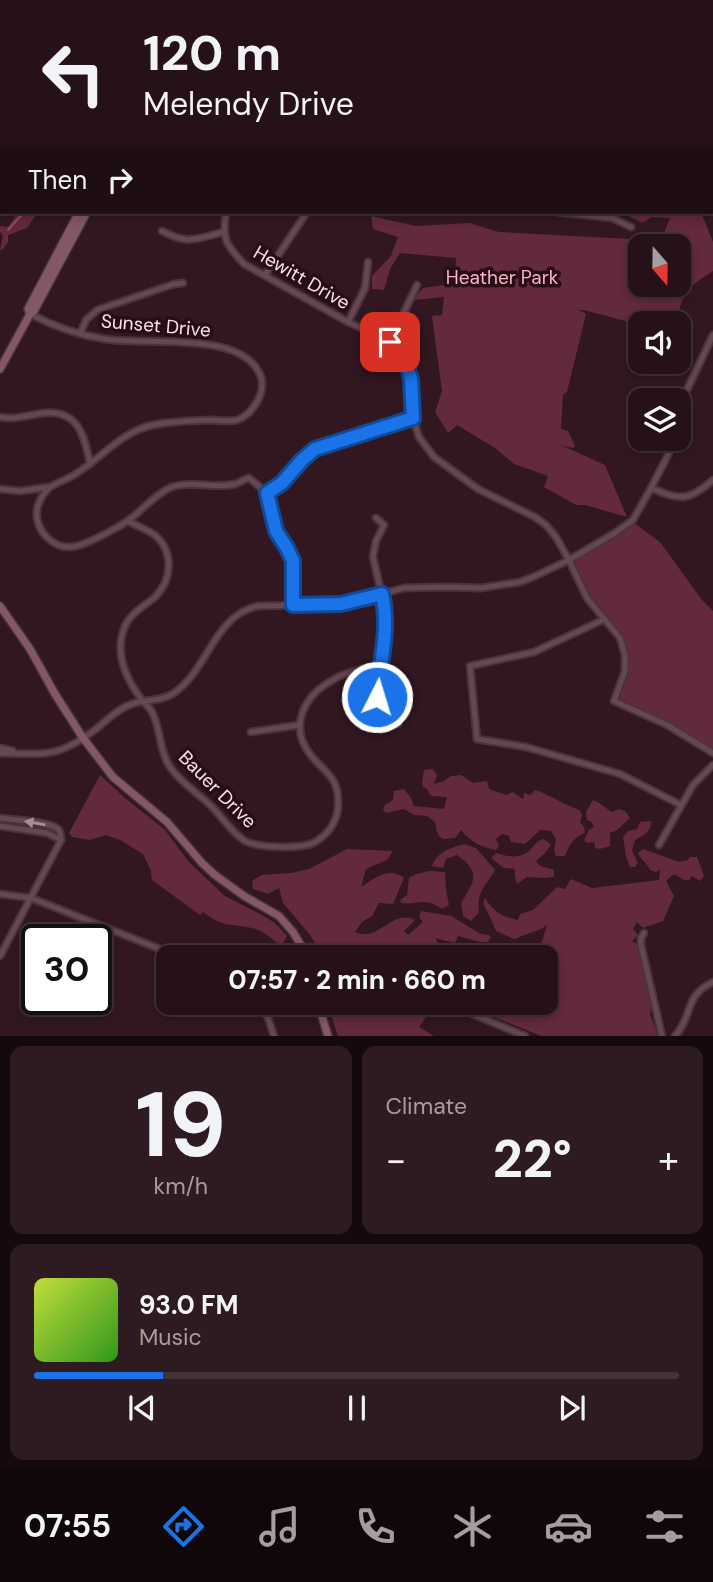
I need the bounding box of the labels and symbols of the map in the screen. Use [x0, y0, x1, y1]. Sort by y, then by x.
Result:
north arrow [628, 234, 691, 298]
street label: Hewitt Drive [249, 240, 354, 315]
park label: Heather Park [446, 265, 559, 290]
street label: Sunset Drive [100, 308, 212, 343]
pin [360, 312, 420, 372]
position arrow [340, 660, 414, 734]
street label: Bauer Drive [173, 745, 262, 834]
one-way arrow [24, 817, 46, 828]
speed limit sign: 30 [21, 924, 112, 1015]

